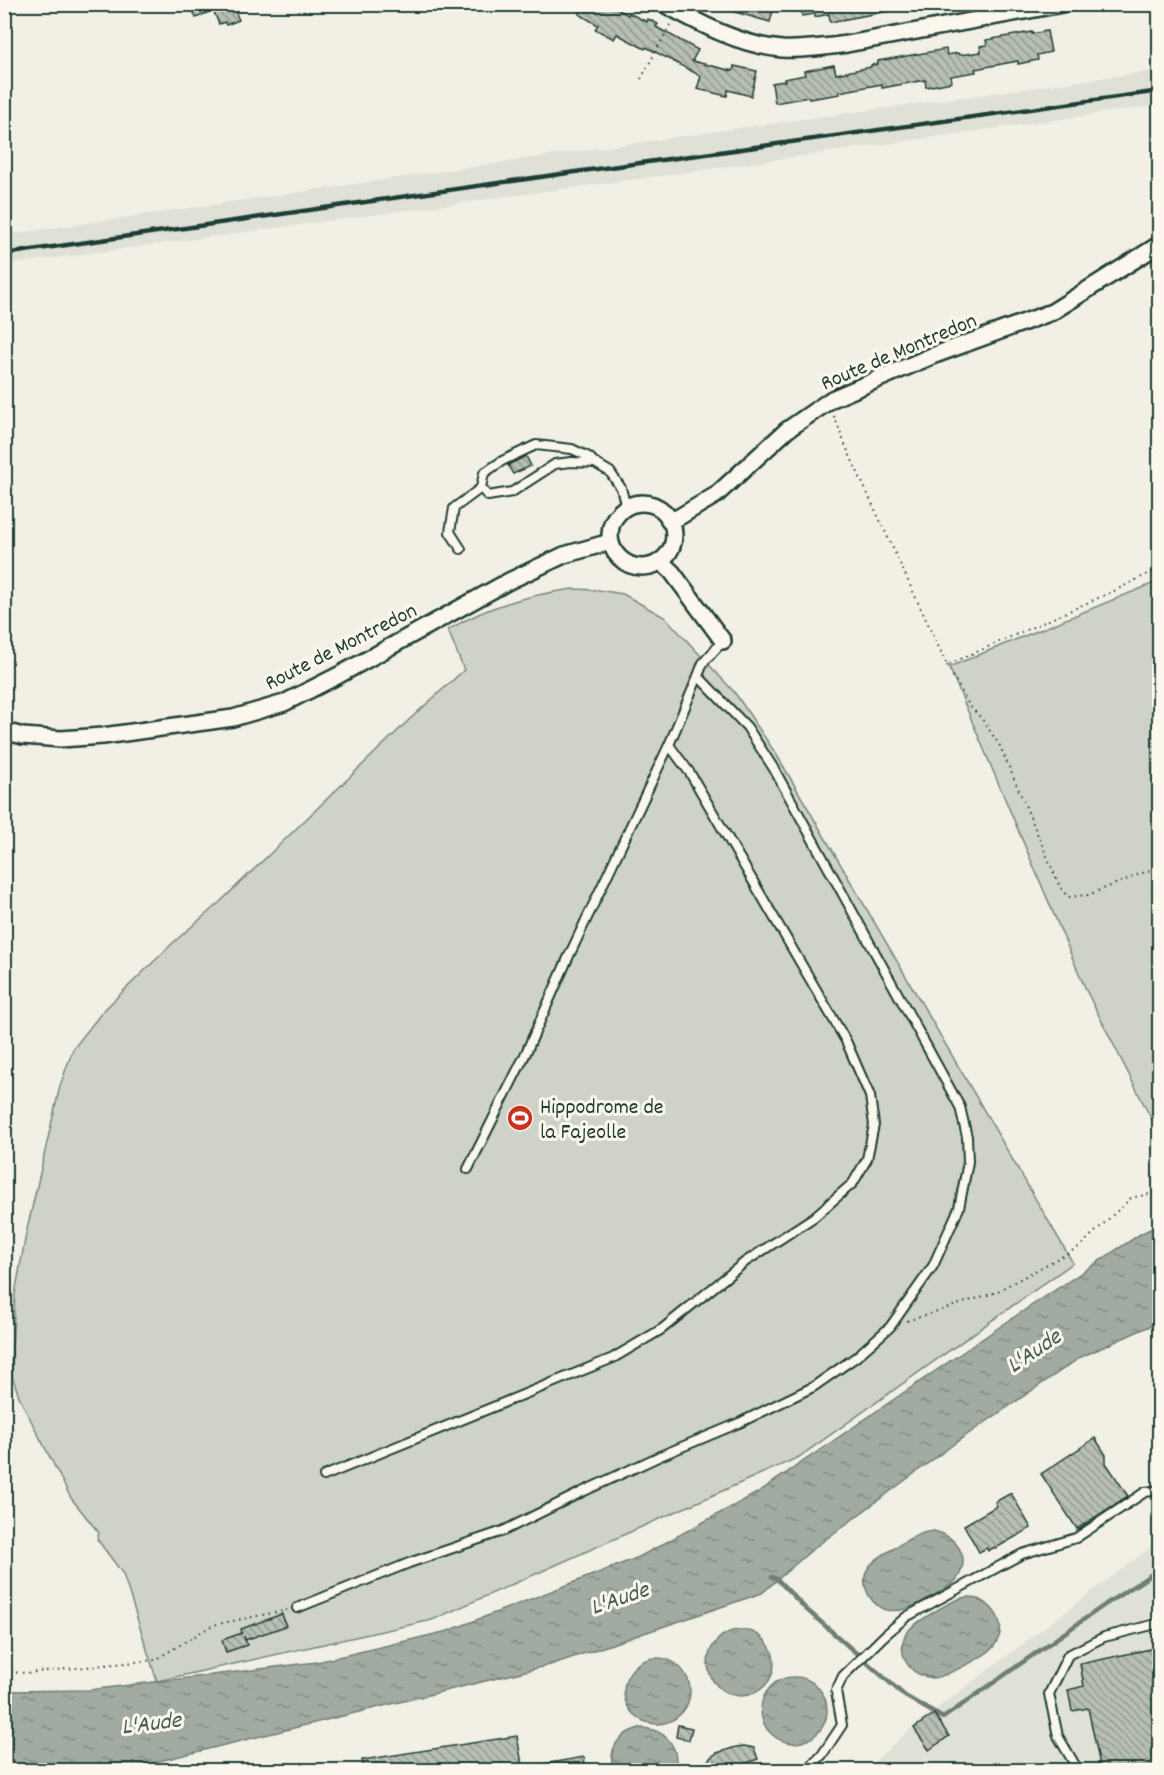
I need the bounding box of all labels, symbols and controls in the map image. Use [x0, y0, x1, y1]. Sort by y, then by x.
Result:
street label: Route de Montredon [816, 306, 982, 400]
street label: Route de Montredon [260, 596, 423, 700]
place label: Hippodrome de la Fajeolle [540, 1093, 663, 1149]
sports icon: Hippodrome de la Fajeolle [505, 1103, 535, 1133]
water label: L'Aude [1000, 1321, 1070, 1383]
water label: L'Aude [586, 1574, 655, 1626]
water label: L'Aude [120, 1704, 185, 1745]

